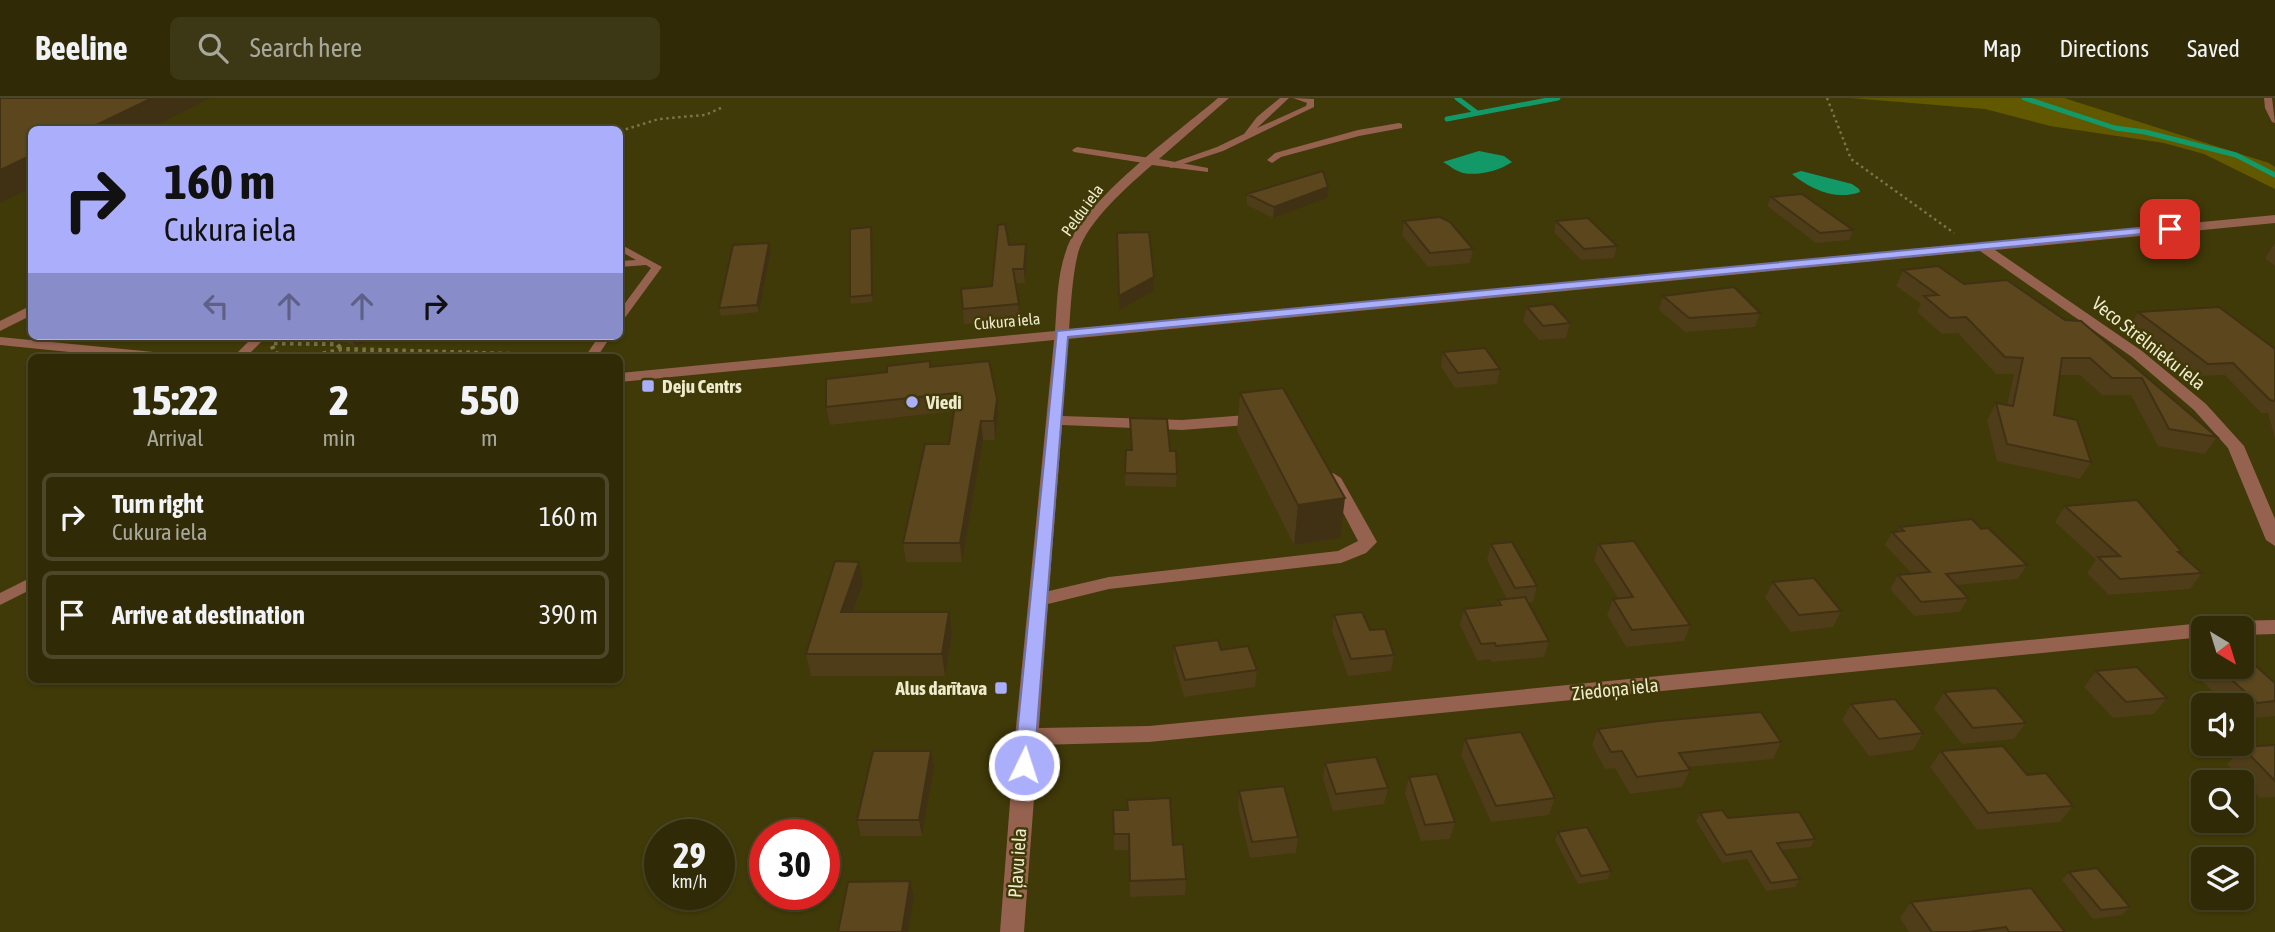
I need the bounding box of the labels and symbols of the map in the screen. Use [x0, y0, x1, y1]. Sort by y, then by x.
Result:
street label: Peldu iela [1057, 181, 1107, 239]
pin [2140, 199, 2200, 259]
street label: Veco Strēlnieku iela [2088, 292, 2210, 394]
street label: Cukura iela [973, 309, 1041, 333]
place label: Deju Centrs [662, 375, 742, 397]
marker: Deju Centrs [640, 378, 656, 394]
place label: Viedi [925, 391, 962, 413]
marker: Viedi [904, 394, 920, 410]
north arrow [2191, 616, 2254, 679]
street label: Ziedoņa iela [1571, 674, 1659, 704]
place label: Alus darītava [895, 677, 987, 699]
marker: Alus darītava [993, 680, 1009, 696]
position arrow [987, 728, 1061, 802]
speed limit sign: 30 [749, 819, 840, 910]
street label: Pļavu iela [1004, 827, 1030, 899]

